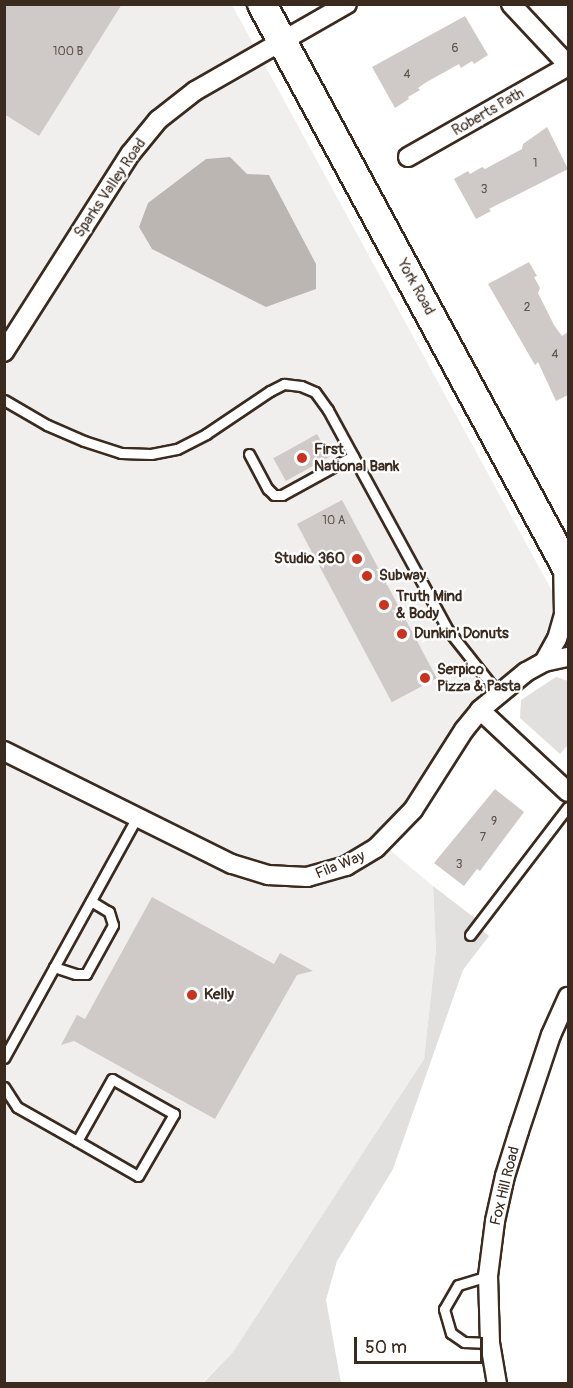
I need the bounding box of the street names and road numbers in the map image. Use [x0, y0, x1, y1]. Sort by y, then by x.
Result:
street label: Roberts Path [449, 84, 527, 140]
street label: Sparks Valley Road [70, 135, 150, 241]
street label: York Road [393, 256, 439, 318]
street label: Fila Way [313, 847, 367, 883]
street label: Fox Hill Road [487, 1145, 523, 1227]

